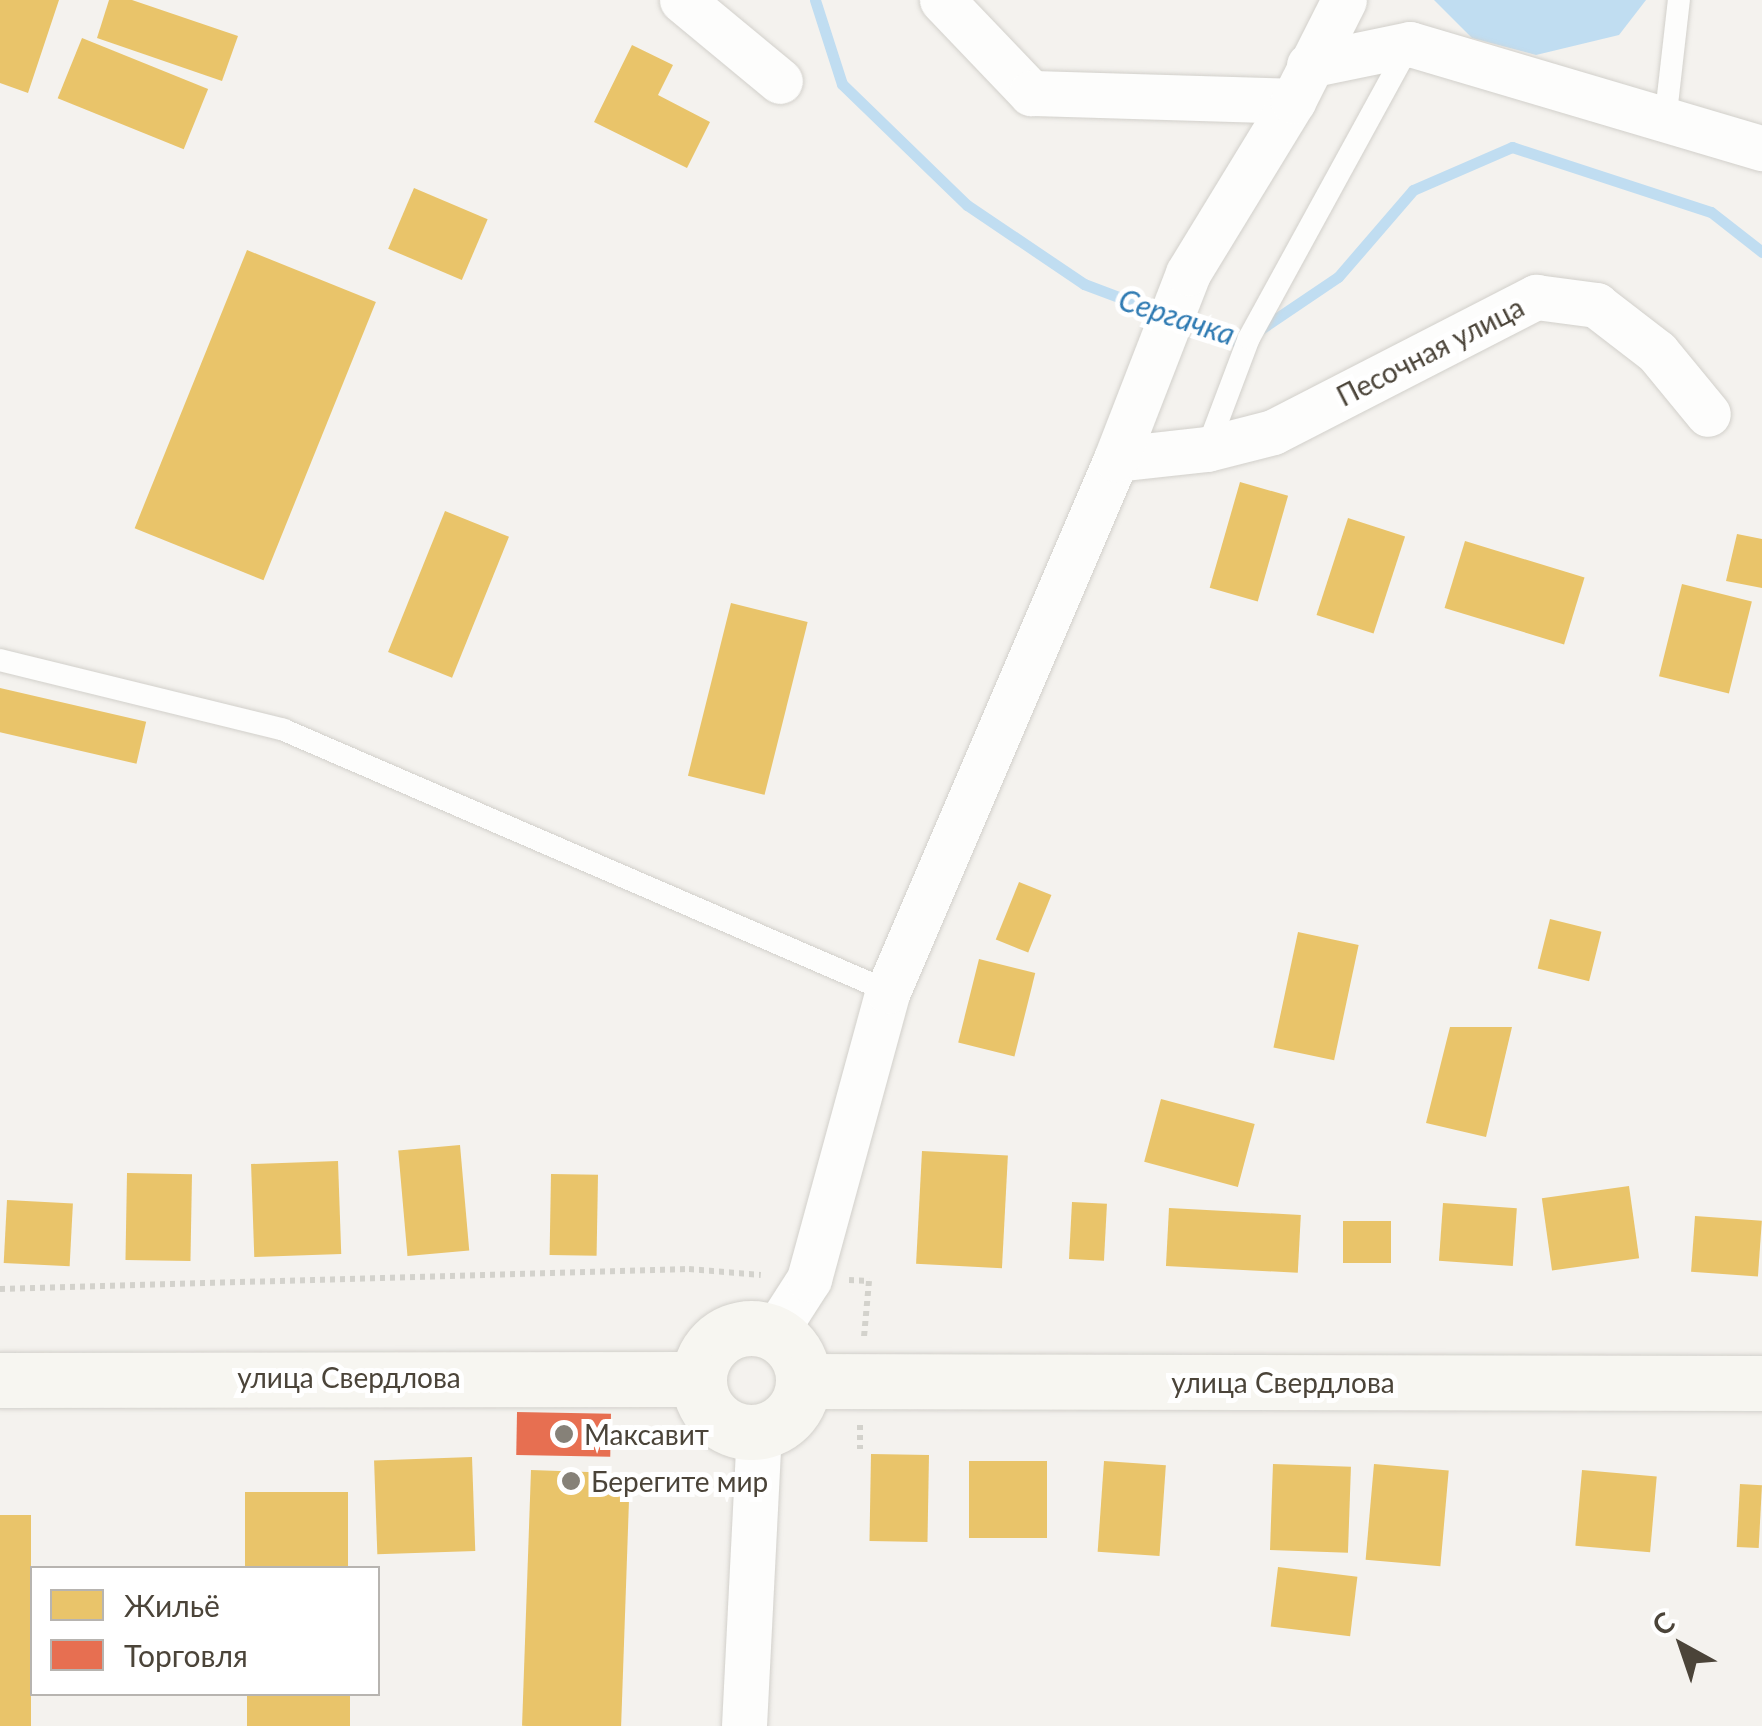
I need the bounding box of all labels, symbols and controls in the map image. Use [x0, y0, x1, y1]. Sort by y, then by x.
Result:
water label: Сергачка [1115, 280, 1239, 352]
street label: Песочная улица [1331, 289, 1529, 413]
street label: улица Свердлова [237, 1360, 461, 1394]
street label: улица Свердлова [1171, 1365, 1395, 1399]
place label: Максавит [584, 1417, 709, 1451]
marker: Максавит [553, 1423, 575, 1445]
place label: Берегите мир [591, 1464, 768, 1498]
marker: Берегите мир [560, 1470, 582, 1492]
legend [30, 1566, 380, 1696]
text: Жильё [124, 1587, 220, 1623]
north arrow [1632, 1596, 1732, 1696]
text: С [1645, 1604, 1681, 1642]
text: Торговля [124, 1637, 248, 1673]

